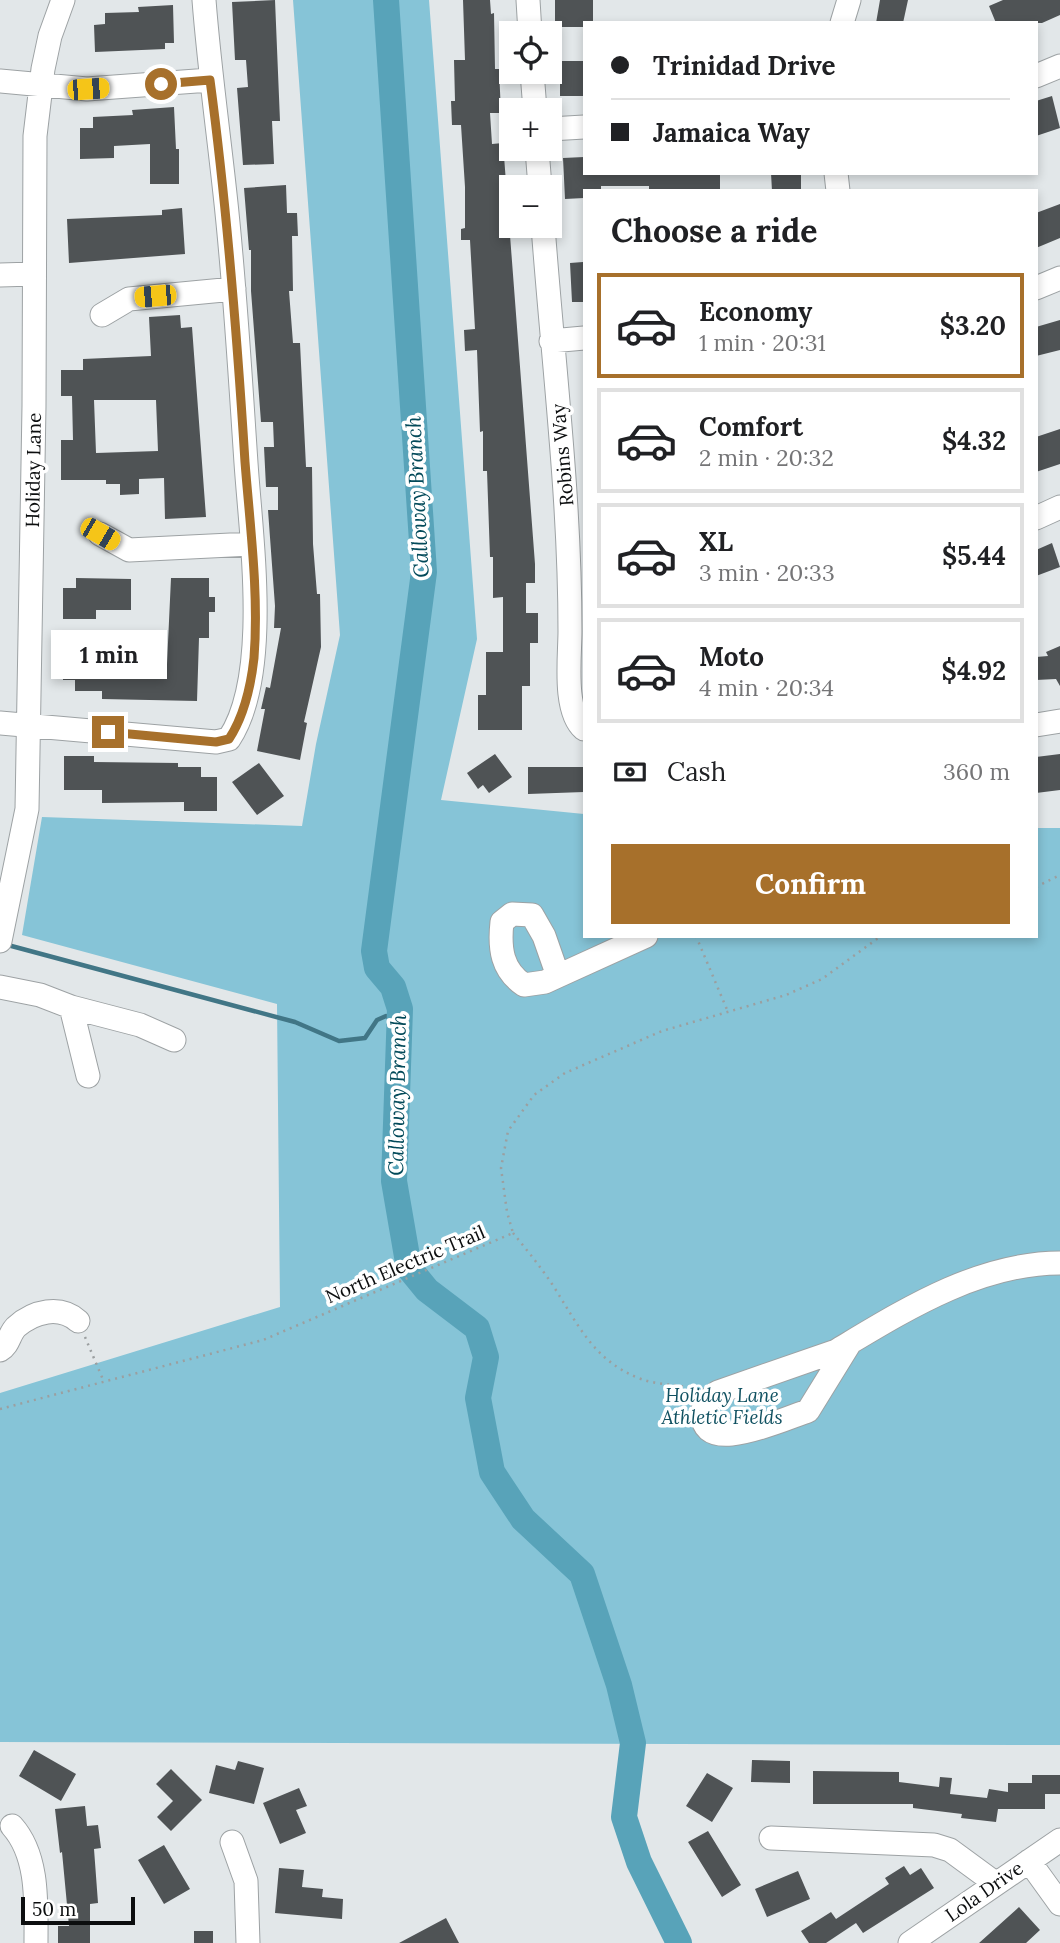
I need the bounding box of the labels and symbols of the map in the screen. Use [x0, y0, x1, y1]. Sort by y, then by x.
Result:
route start [145, 68, 177, 100]
car [67, 77, 110, 101]
car [134, 284, 177, 308]
street label: Robins Way [546, 403, 578, 507]
street label: Holiday Lane [20, 412, 46, 528]
water label: Calloway Branch [399, 415, 435, 579]
car [77, 514, 124, 554]
callout: 1 min [50, 630, 166, 680]
route end [92, 716, 124, 748]
water label: Calloway Branch [382, 1014, 412, 1176]
street label: North Electric Trail [322, 1220, 488, 1308]
park label: Holiday Lane Athletic Fields [660, 1383, 783, 1429]
street label: Lola Drive [940, 1855, 1028, 1927]
scale bar [21, 1894, 135, 1926]

